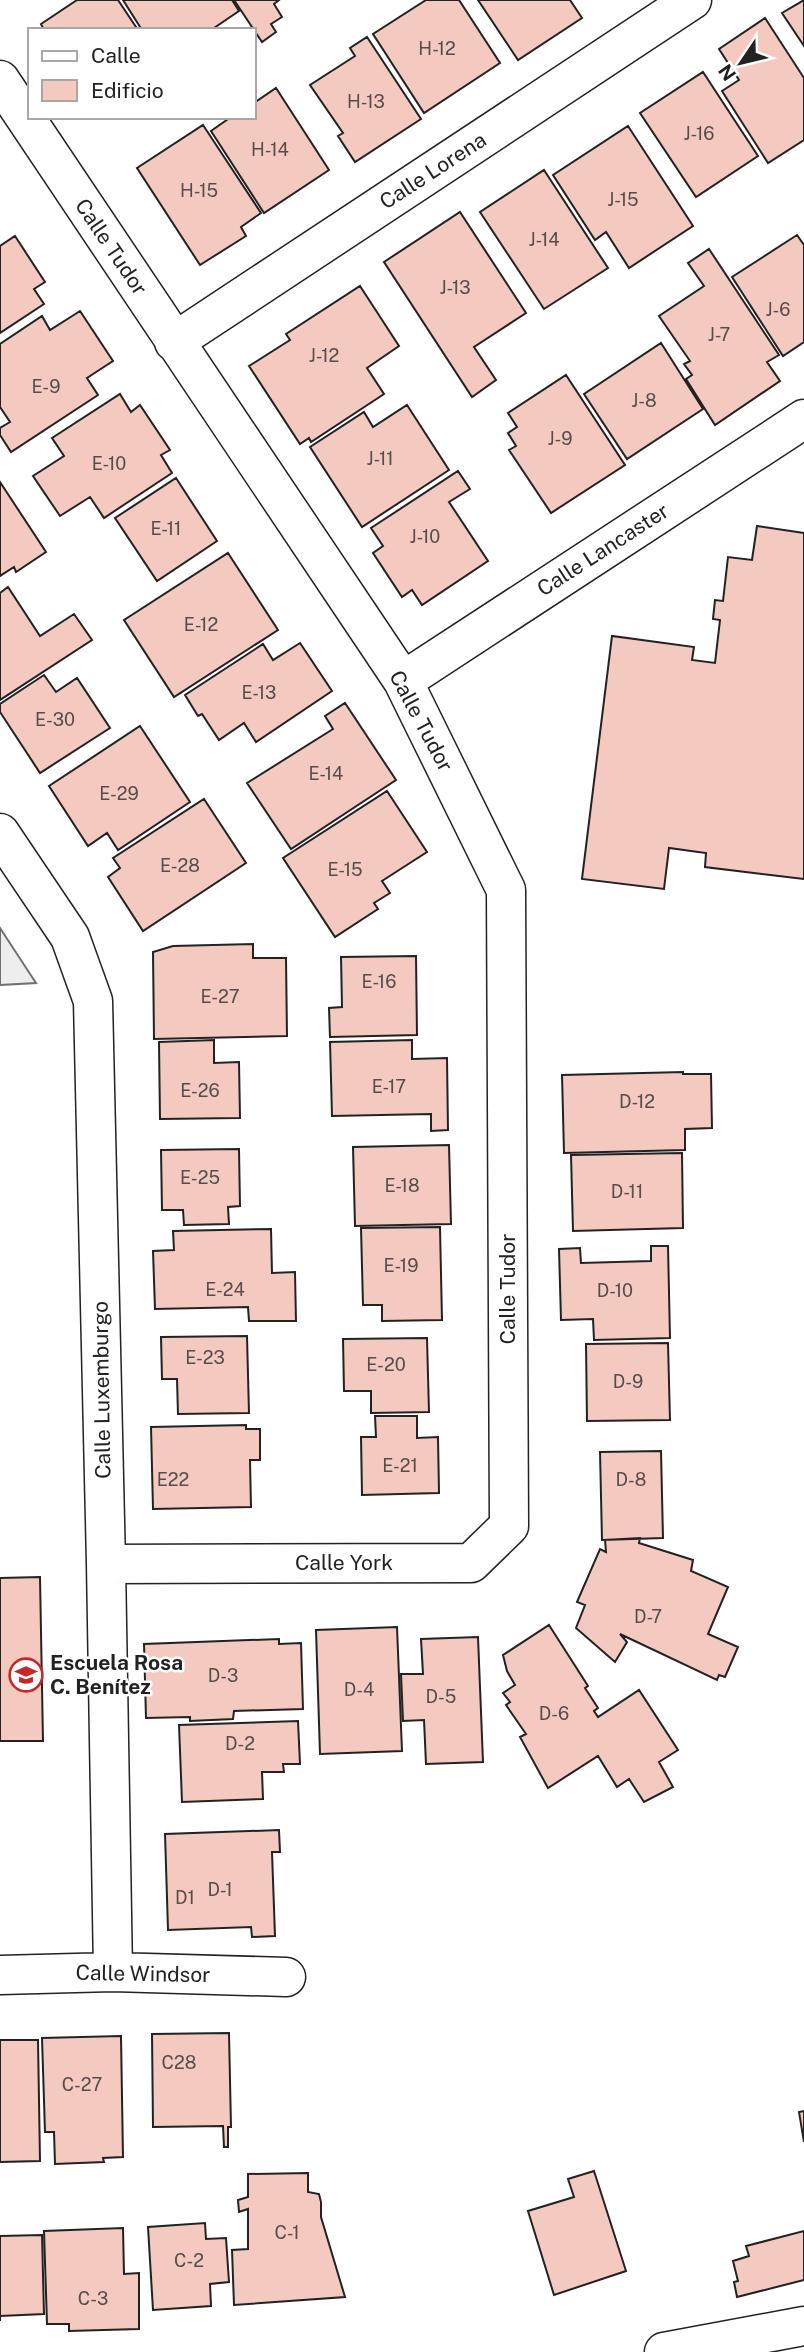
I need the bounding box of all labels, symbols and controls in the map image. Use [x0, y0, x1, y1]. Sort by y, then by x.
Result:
legend [28, 28, 256, 119]
north arrow [706, 28, 776, 98]
house number: H-12 [418, 38, 456, 59]
text: Calle [91, 43, 141, 68]
text: N [714, 60, 740, 85]
text: Edificio [91, 78, 164, 103]
house number: H-13 [347, 91, 385, 112]
house number: J-16 [684, 123, 714, 144]
street label: Calle Lorena [375, 127, 491, 214]
house number: H-14 [251, 139, 289, 160]
house number: H-15 [180, 180, 218, 201]
house number: J-15 [607, 189, 639, 210]
street label: Calle Tudor [70, 194, 153, 300]
house number: J-14 [528, 229, 560, 250]
house number: J-13 [439, 277, 471, 298]
house number: J-6 [766, 299, 791, 320]
house number: J-7 [708, 324, 730, 345]
house number: J-12 [309, 345, 339, 366]
house number: E-9 [32, 376, 60, 397]
house number: J-8 [631, 390, 657, 411]
house number: J-9 [547, 428, 573, 449]
house number: J-11 [366, 448, 394, 469]
house number: E-10 [92, 453, 126, 474]
street label: Calle Lancaster [532, 498, 673, 601]
house number: E-11 [151, 518, 181, 539]
house number: J-10 [410, 526, 440, 547]
house number: E-12 [184, 614, 218, 635]
street label: Calle Tudor [384, 666, 458, 776]
house number: E-13 [242, 682, 276, 703]
house number: E-30 [35, 709, 75, 730]
house number: E-14 [309, 763, 343, 784]
house number: E-29 [99, 783, 139, 804]
house number: E-28 [160, 855, 200, 876]
house number: E-15 [327, 859, 363, 880]
house number: E-16 [362, 971, 396, 992]
house number: E-27 [200, 986, 240, 1007]
house number: E-17 [372, 1076, 406, 1097]
house number: E-26 [180, 1080, 220, 1101]
house number: D-12 [619, 1091, 655, 1112]
house number: E-25 [180, 1167, 220, 1188]
house number: E-18 [384, 1175, 420, 1196]
house number: D-11 [611, 1181, 643, 1202]
street label: Calle Tudor [495, 1234, 520, 1344]
house number: E-19 [384, 1255, 418, 1276]
house number: E-24 [205, 1279, 245, 1300]
house number: D-10 [597, 1280, 633, 1301]
street label: Calle Luxemburgo [87, 1301, 116, 1479]
house number: E-23 [185, 1347, 225, 1368]
house number: E-20 [366, 1354, 406, 1375]
house number: D-9 [613, 1371, 643, 1392]
house number: E-21 [382, 1455, 418, 1476]
house number: E22 [157, 1469, 189, 1490]
house number: D-8 [616, 1469, 646, 1490]
street label: Calle York [295, 1550, 393, 1575]
house number: D-7 [634, 1606, 662, 1627]
place label: Escuela Rosa C. Benítez [50, 1650, 183, 1699]
school or university icon: Escuela Rosa C. Benítez [7, 1656, 45, 1694]
house number: D-3 [208, 1665, 238, 1686]
house number: D-4 [344, 1679, 374, 1700]
house number: D-5 [426, 1686, 456, 1707]
house number: D-6 [539, 1703, 569, 1724]
house number: D-2 [225, 1733, 255, 1754]
house number: D-1 [207, 1879, 233, 1900]
house number: D1 [175, 1887, 195, 1908]
street label: Calle Windsor [75, 1960, 211, 1987]
house number: C28 [162, 2052, 196, 2073]
house number: C-27 [62, 2074, 102, 2095]
house number: C-1 [274, 2222, 300, 2243]
house number: C-2 [174, 2250, 204, 2271]
house number: C-3 [78, 2288, 108, 2309]

